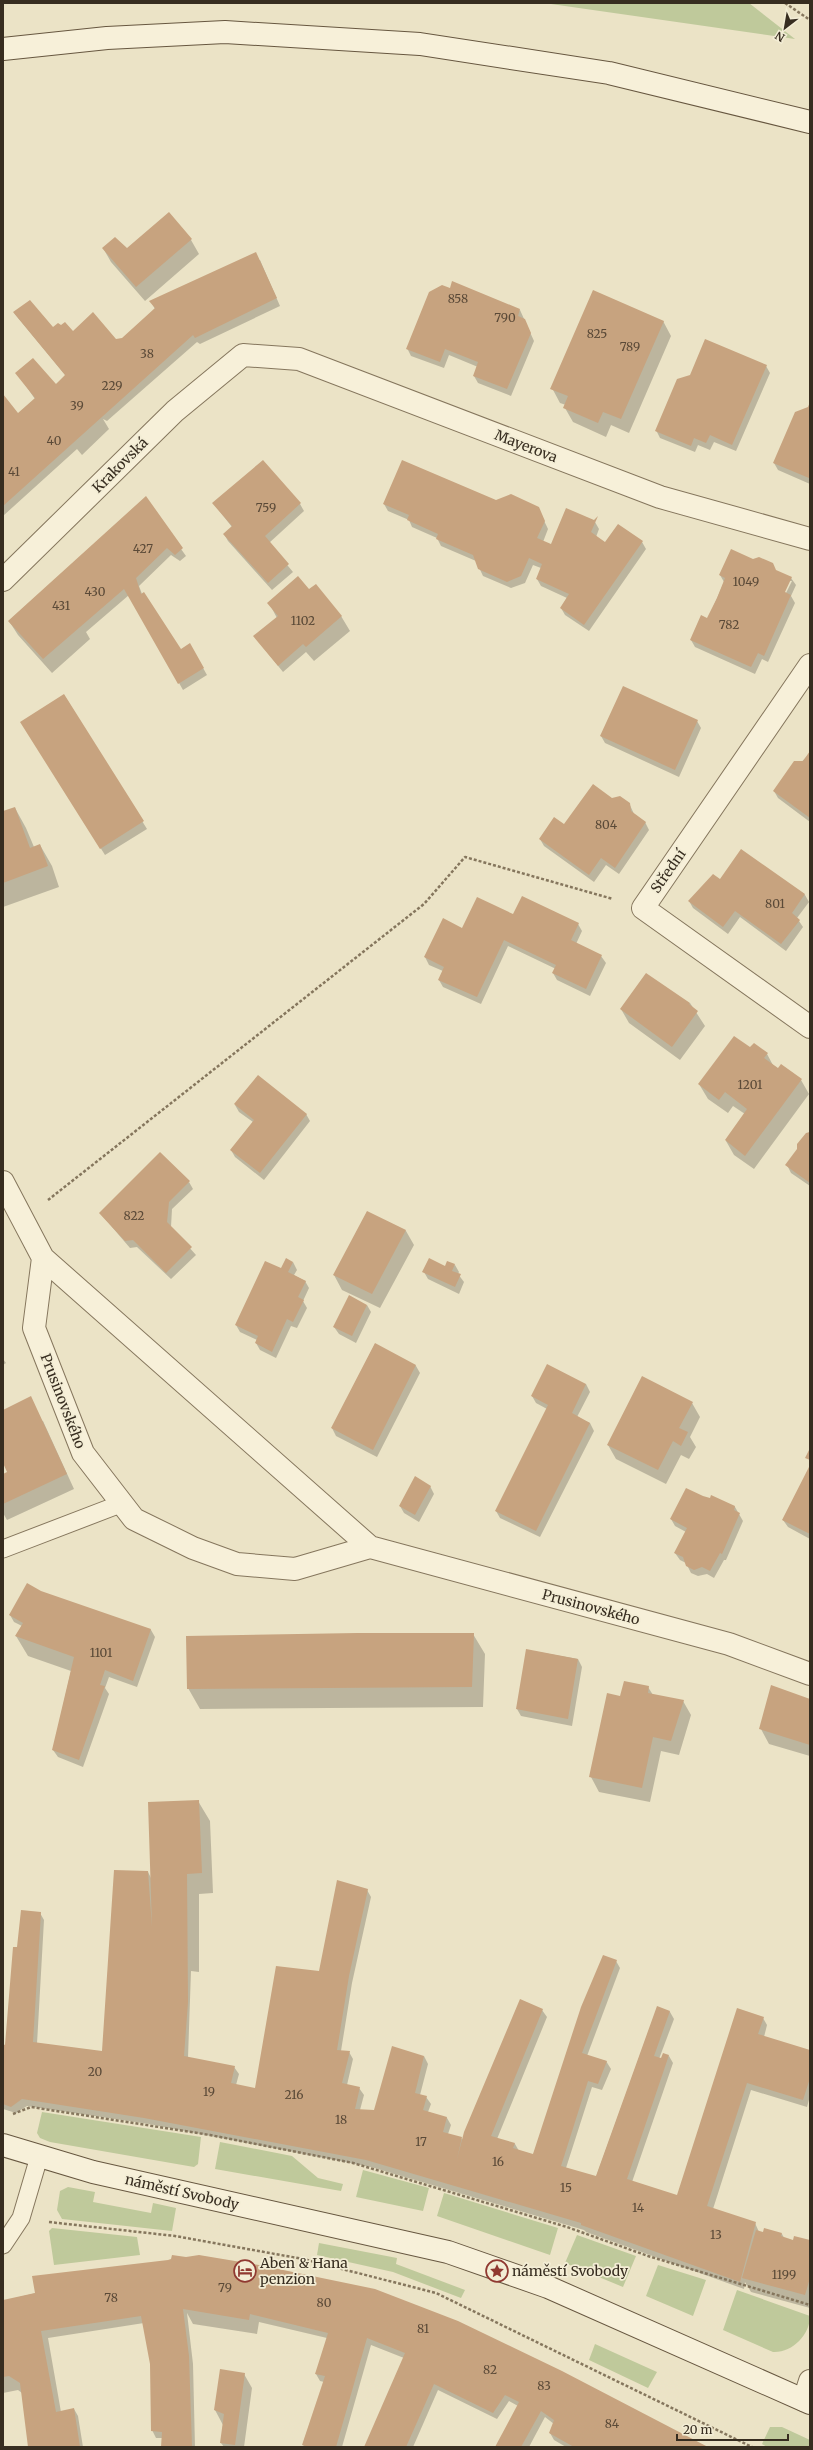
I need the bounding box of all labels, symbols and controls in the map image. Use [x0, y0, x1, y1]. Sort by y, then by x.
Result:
north arrow [765, 8, 805, 48]
text: N [772, 28, 787, 45]
house number: 858 [448, 291, 468, 306]
house number: 790 [494, 310, 516, 325]
house number: 825 [587, 326, 607, 341]
house number: 789 [620, 339, 640, 354]
house number: 38 [140, 346, 154, 361]
house number: 229 [101, 378, 123, 393]
house number: 39 [70, 398, 84, 413]
street label: Mayerova [492, 426, 560, 466]
house number: 40 [47, 433, 62, 448]
street label: Krakovská [88, 433, 152, 497]
house number: 41 [8, 464, 21, 479]
house number: 759 [256, 500, 276, 515]
house number: 427 [133, 541, 153, 556]
house number: 1049 [733, 574, 759, 589]
house number: 430 [85, 584, 106, 599]
house number: 431 [52, 598, 71, 613]
house number: 1102 [291, 613, 315, 628]
house number: 782 [719, 617, 739, 632]
house number: 804 [595, 817, 618, 832]
street label: Střední [646, 845, 690, 896]
house number: 801 [765, 896, 785, 911]
house number: 1201 [738, 1077, 763, 1092]
house number: 822 [124, 1208, 144, 1223]
street label: Prusinovského [37, 1351, 89, 1451]
street label: Prusinovského [540, 1585, 642, 1629]
house number: 1101 [90, 1645, 113, 1660]
house number: 20 [88, 2064, 103, 2079]
house number: 19 [203, 2084, 215, 2099]
house number: 216 [285, 2087, 303, 2102]
house number: 18 [335, 2112, 347, 2127]
house number: 17 [415, 2134, 427, 2149]
house number: 16 [492, 2154, 504, 2169]
street label: náměstí Svobody [123, 2170, 241, 2214]
house number: 15 [560, 2180, 572, 2195]
house number: 14 [632, 2200, 645, 2215]
house number: 13 [710, 2227, 722, 2242]
place label: Aben & Hana penzion [259, 2254, 348, 2288]
hotel icon: Aben & Hana penzion [232, 2258, 258, 2284]
place icon: náměstí Svobody [484, 2258, 510, 2284]
place label: náměstí Svobody [512, 2262, 629, 2280]
house number: 1199 [772, 2267, 796, 2282]
house number: 79 [218, 2280, 232, 2295]
house number: 78 [104, 2290, 118, 2305]
house number: 80 [317, 2295, 332, 2310]
house number: 81 [417, 2321, 430, 2336]
house number: 82 [483, 2362, 497, 2377]
house number: 83 [537, 2378, 551, 2393]
house number: 84 [605, 2416, 620, 2431]
scale bar [677, 2416, 788, 2442]
text: 20 m [683, 2422, 712, 2437]

